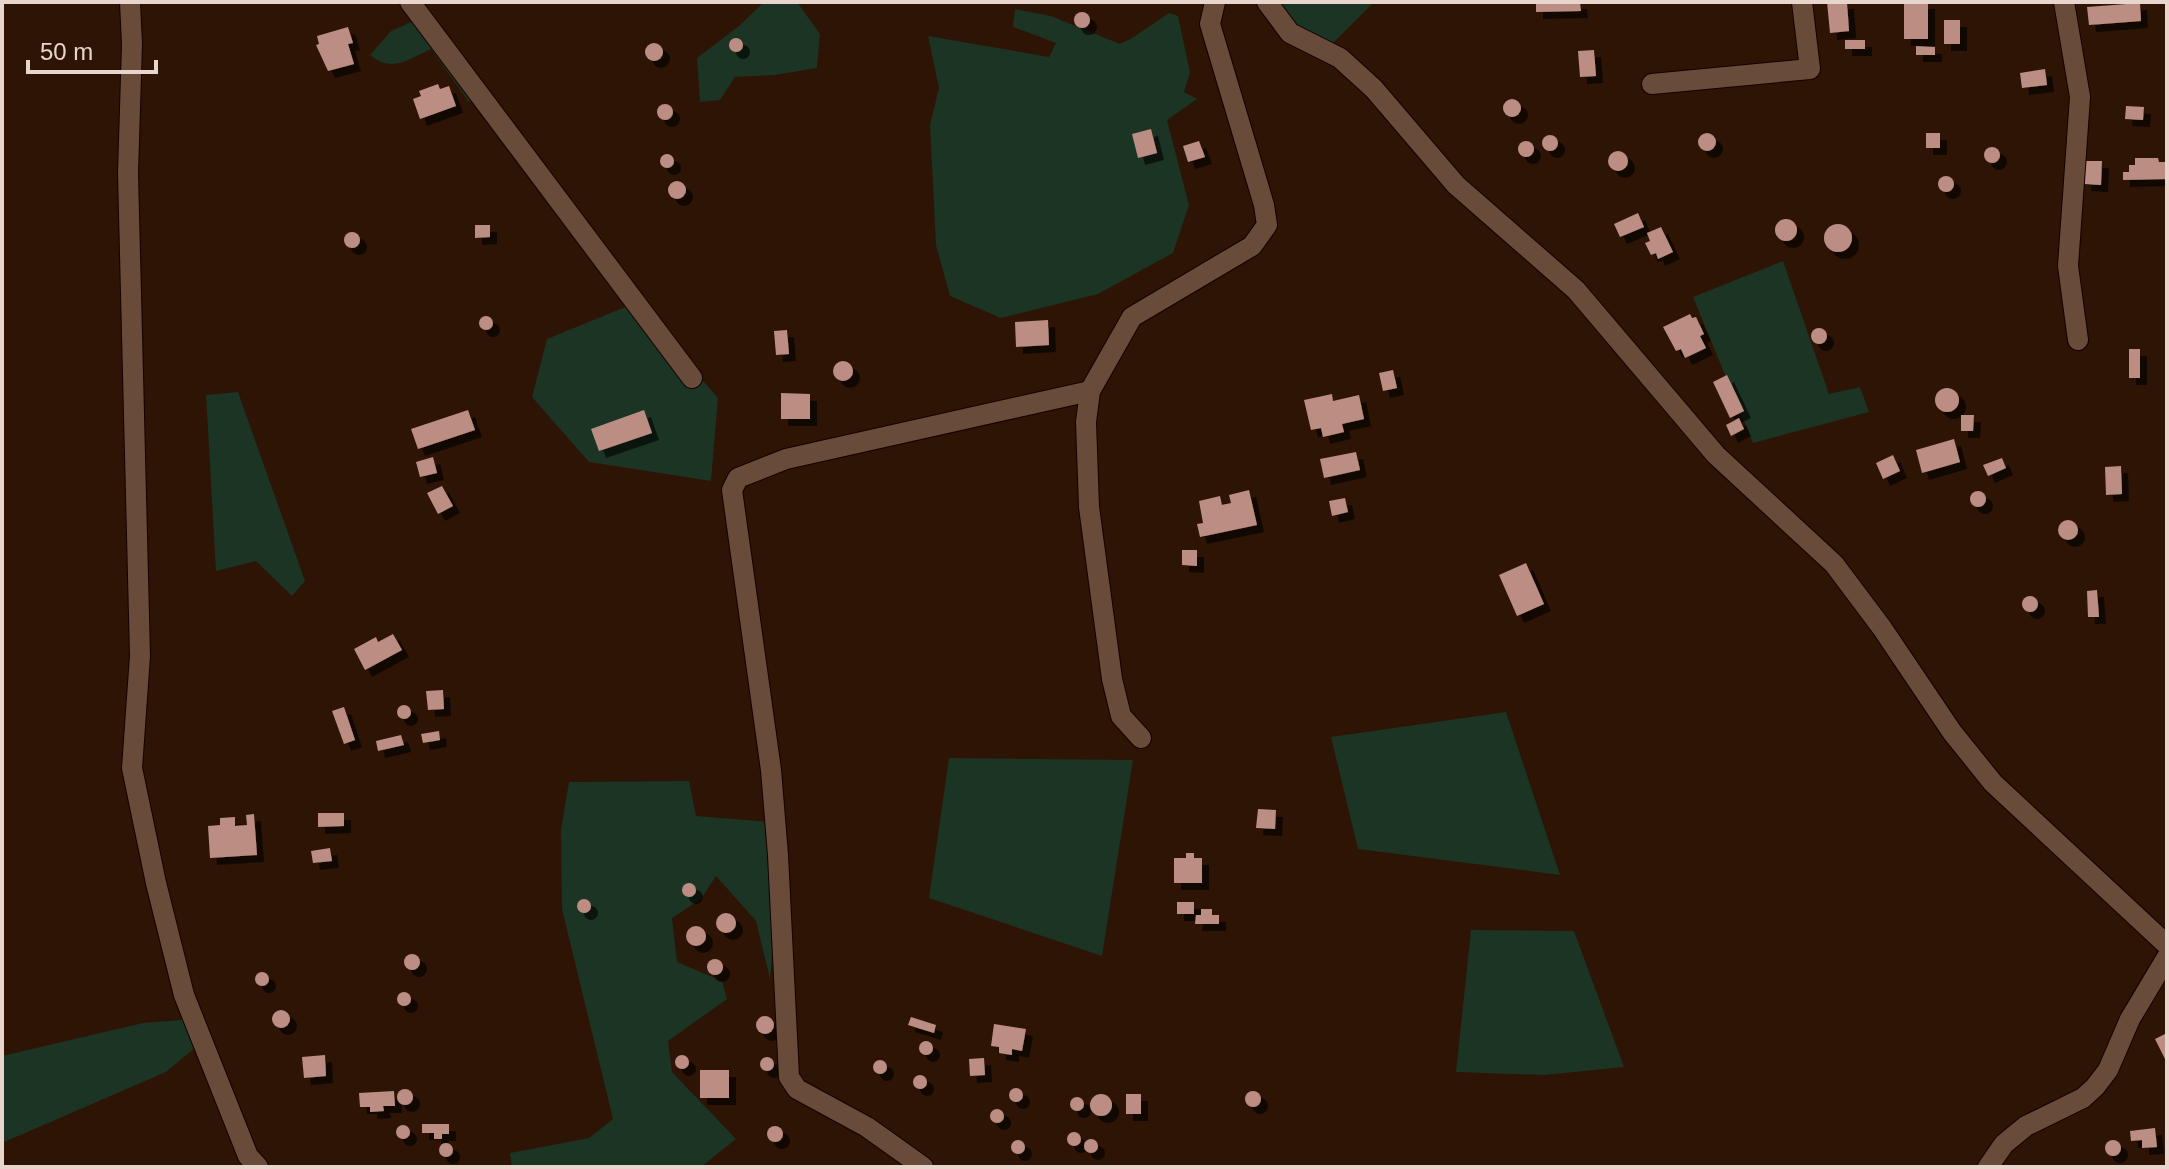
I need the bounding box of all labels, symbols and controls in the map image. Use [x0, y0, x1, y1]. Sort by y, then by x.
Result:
scale bar [28, 24, 156, 74]
text: 50 m [40, 38, 93, 65]

